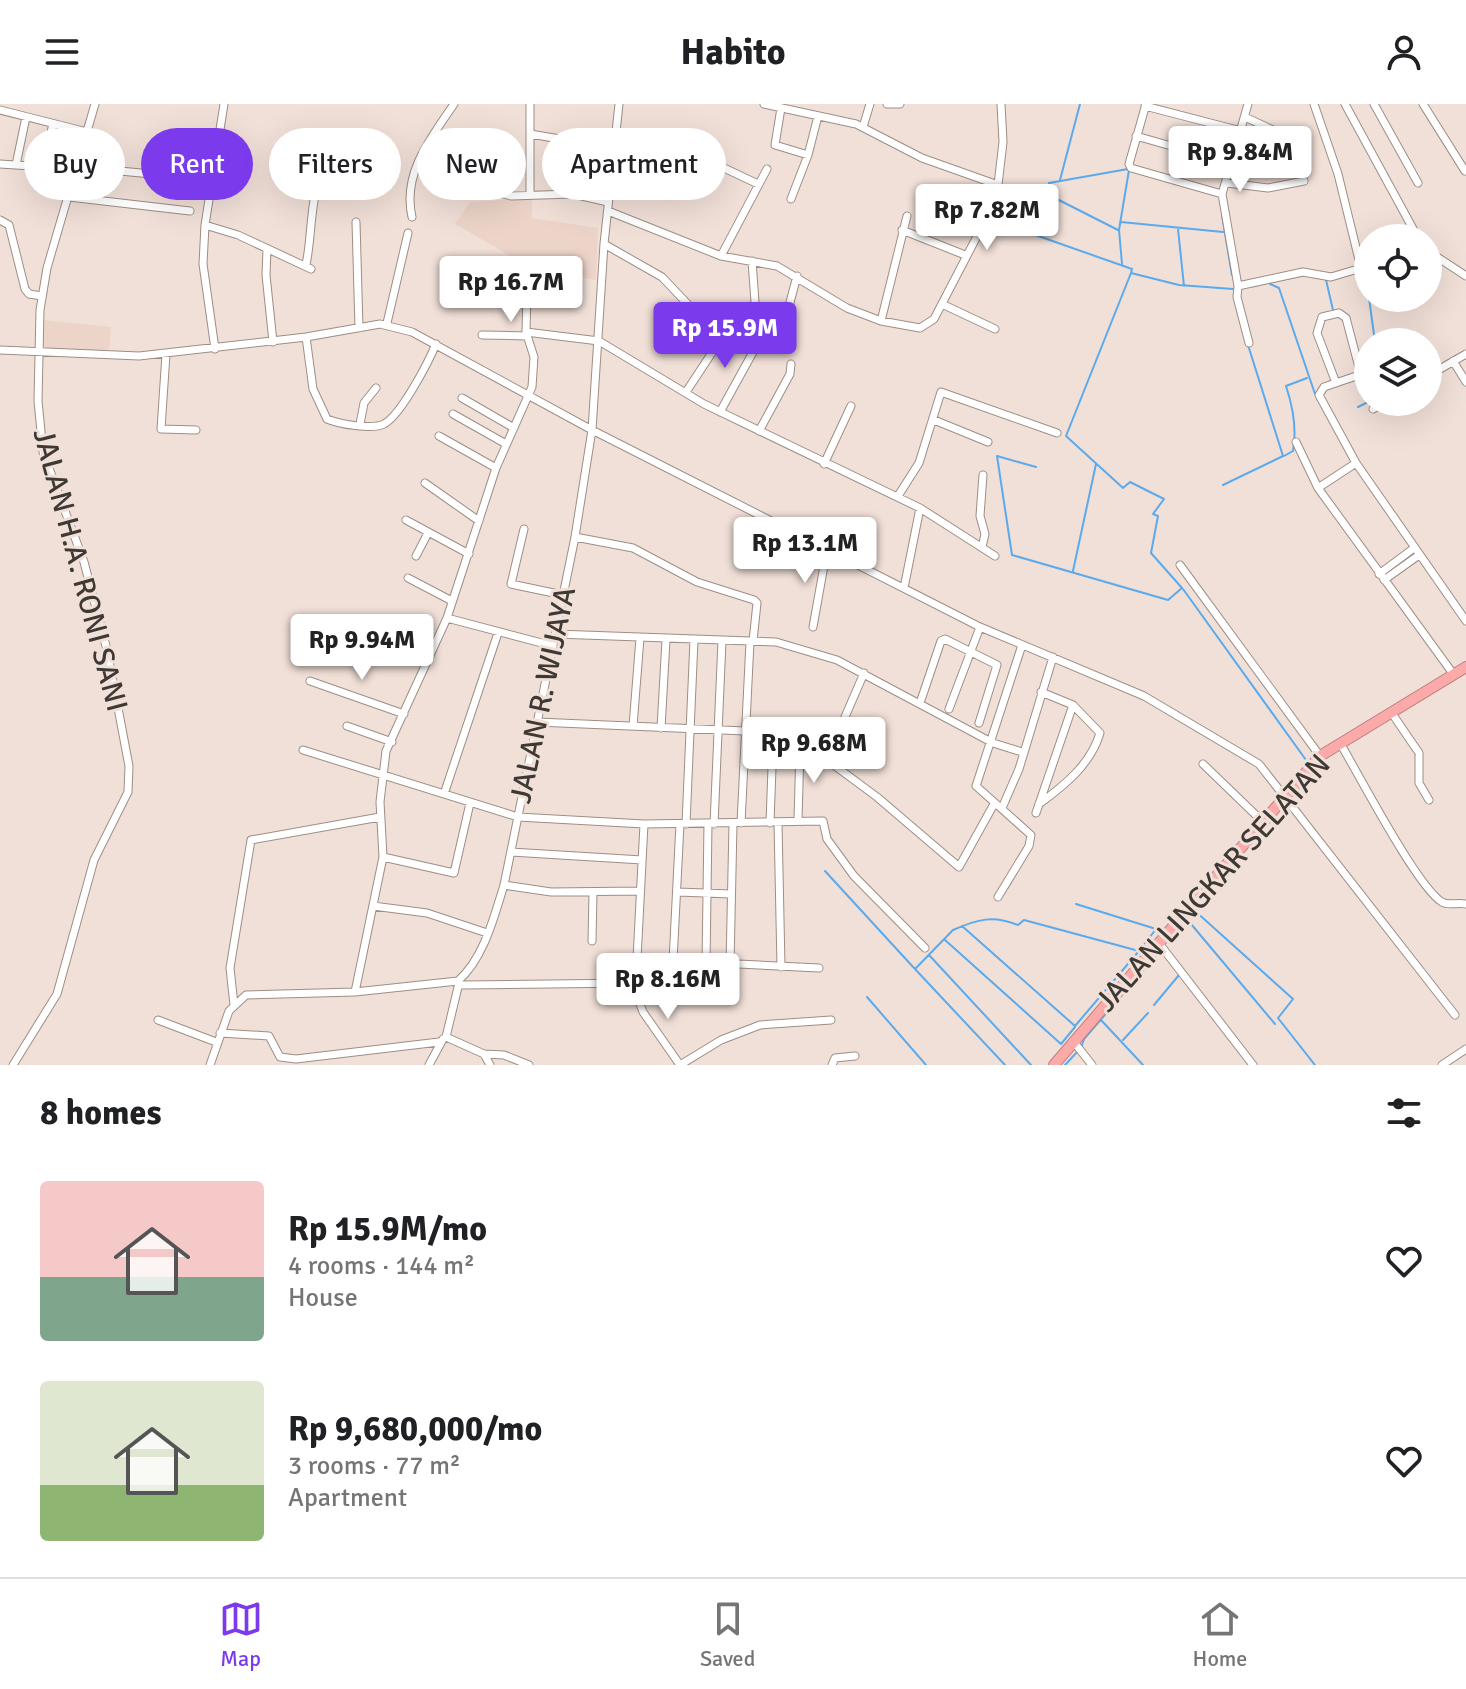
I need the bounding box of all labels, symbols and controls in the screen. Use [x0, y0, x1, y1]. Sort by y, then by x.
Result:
icon: menu [40, 30, 84, 74]
text: Habito [681, 30, 786, 75]
icon: person [1382, 30, 1426, 74]
pin: Rp 9.84M [1157, 126, 1323, 194]
chip: Buy [24, 128, 125, 200]
chip: Rent [141, 128, 253, 200]
chip: Filters [269, 128, 401, 200]
chip: New [417, 128, 526, 200]
chip: Apartment [542, 128, 726, 200]
text: Rp 9.84M [1187, 136, 1293, 168]
pin: Rp 7.82M [904, 184, 1070, 252]
text: Rp 7.82M [934, 194, 1040, 226]
map controls [1354, 224, 1442, 416]
button: locate [1354, 224, 1442, 312]
pin: Rp 16.7M [428, 256, 594, 324]
text: Rp 16.7M [458, 266, 564, 298]
pin: Rp 15.9M [642, 302, 808, 370]
text: Rp 15.9M [672, 312, 778, 344]
button: layers [1354, 328, 1442, 416]
street label: JALAN H.A. RONI SANI [24, 425, 136, 715]
pin: Rp 13.1M [722, 517, 888, 585]
text: Rp 13.1M [752, 527, 858, 559]
street label: JALAN R. WIJAYA [502, 583, 584, 807]
pin: Rp 9.94M [279, 614, 445, 682]
text: Rp 9.94M [309, 624, 415, 656]
pin: Rp 9.68M [731, 717, 897, 785]
text: Rp 9.68M [761, 727, 867, 759]
street label: JALAN LINGKAR SELATAN [1088, 747, 1338, 1019]
pin: Rp 8.16M [585, 953, 751, 1021]
text: Rp 8.16M [615, 963, 721, 995]
icon: filters [1382, 1091, 1426, 1135]
text: 8 homes [40, 1092, 161, 1134]
text: Rp 15.9M/mo [288, 1208, 487, 1250]
icon: home [104, 1213, 200, 1309]
icon: heart [1382, 1239, 1426, 1283]
text: 4 rooms · 144 m² [288, 1250, 475, 1282]
text: House [288, 1282, 358, 1314]
text: Rp 9,680,000/mo [288, 1408, 542, 1450]
icon: home [104, 1413, 200, 1509]
icon: heart [1382, 1439, 1426, 1483]
text: 3 rooms · 77 m² [288, 1450, 461, 1482]
text: Apartment [288, 1482, 407, 1514]
tab: Map [219, 1597, 263, 1672]
tab: Saved [700, 1597, 755, 1672]
tab: Home [1193, 1597, 1247, 1672]

